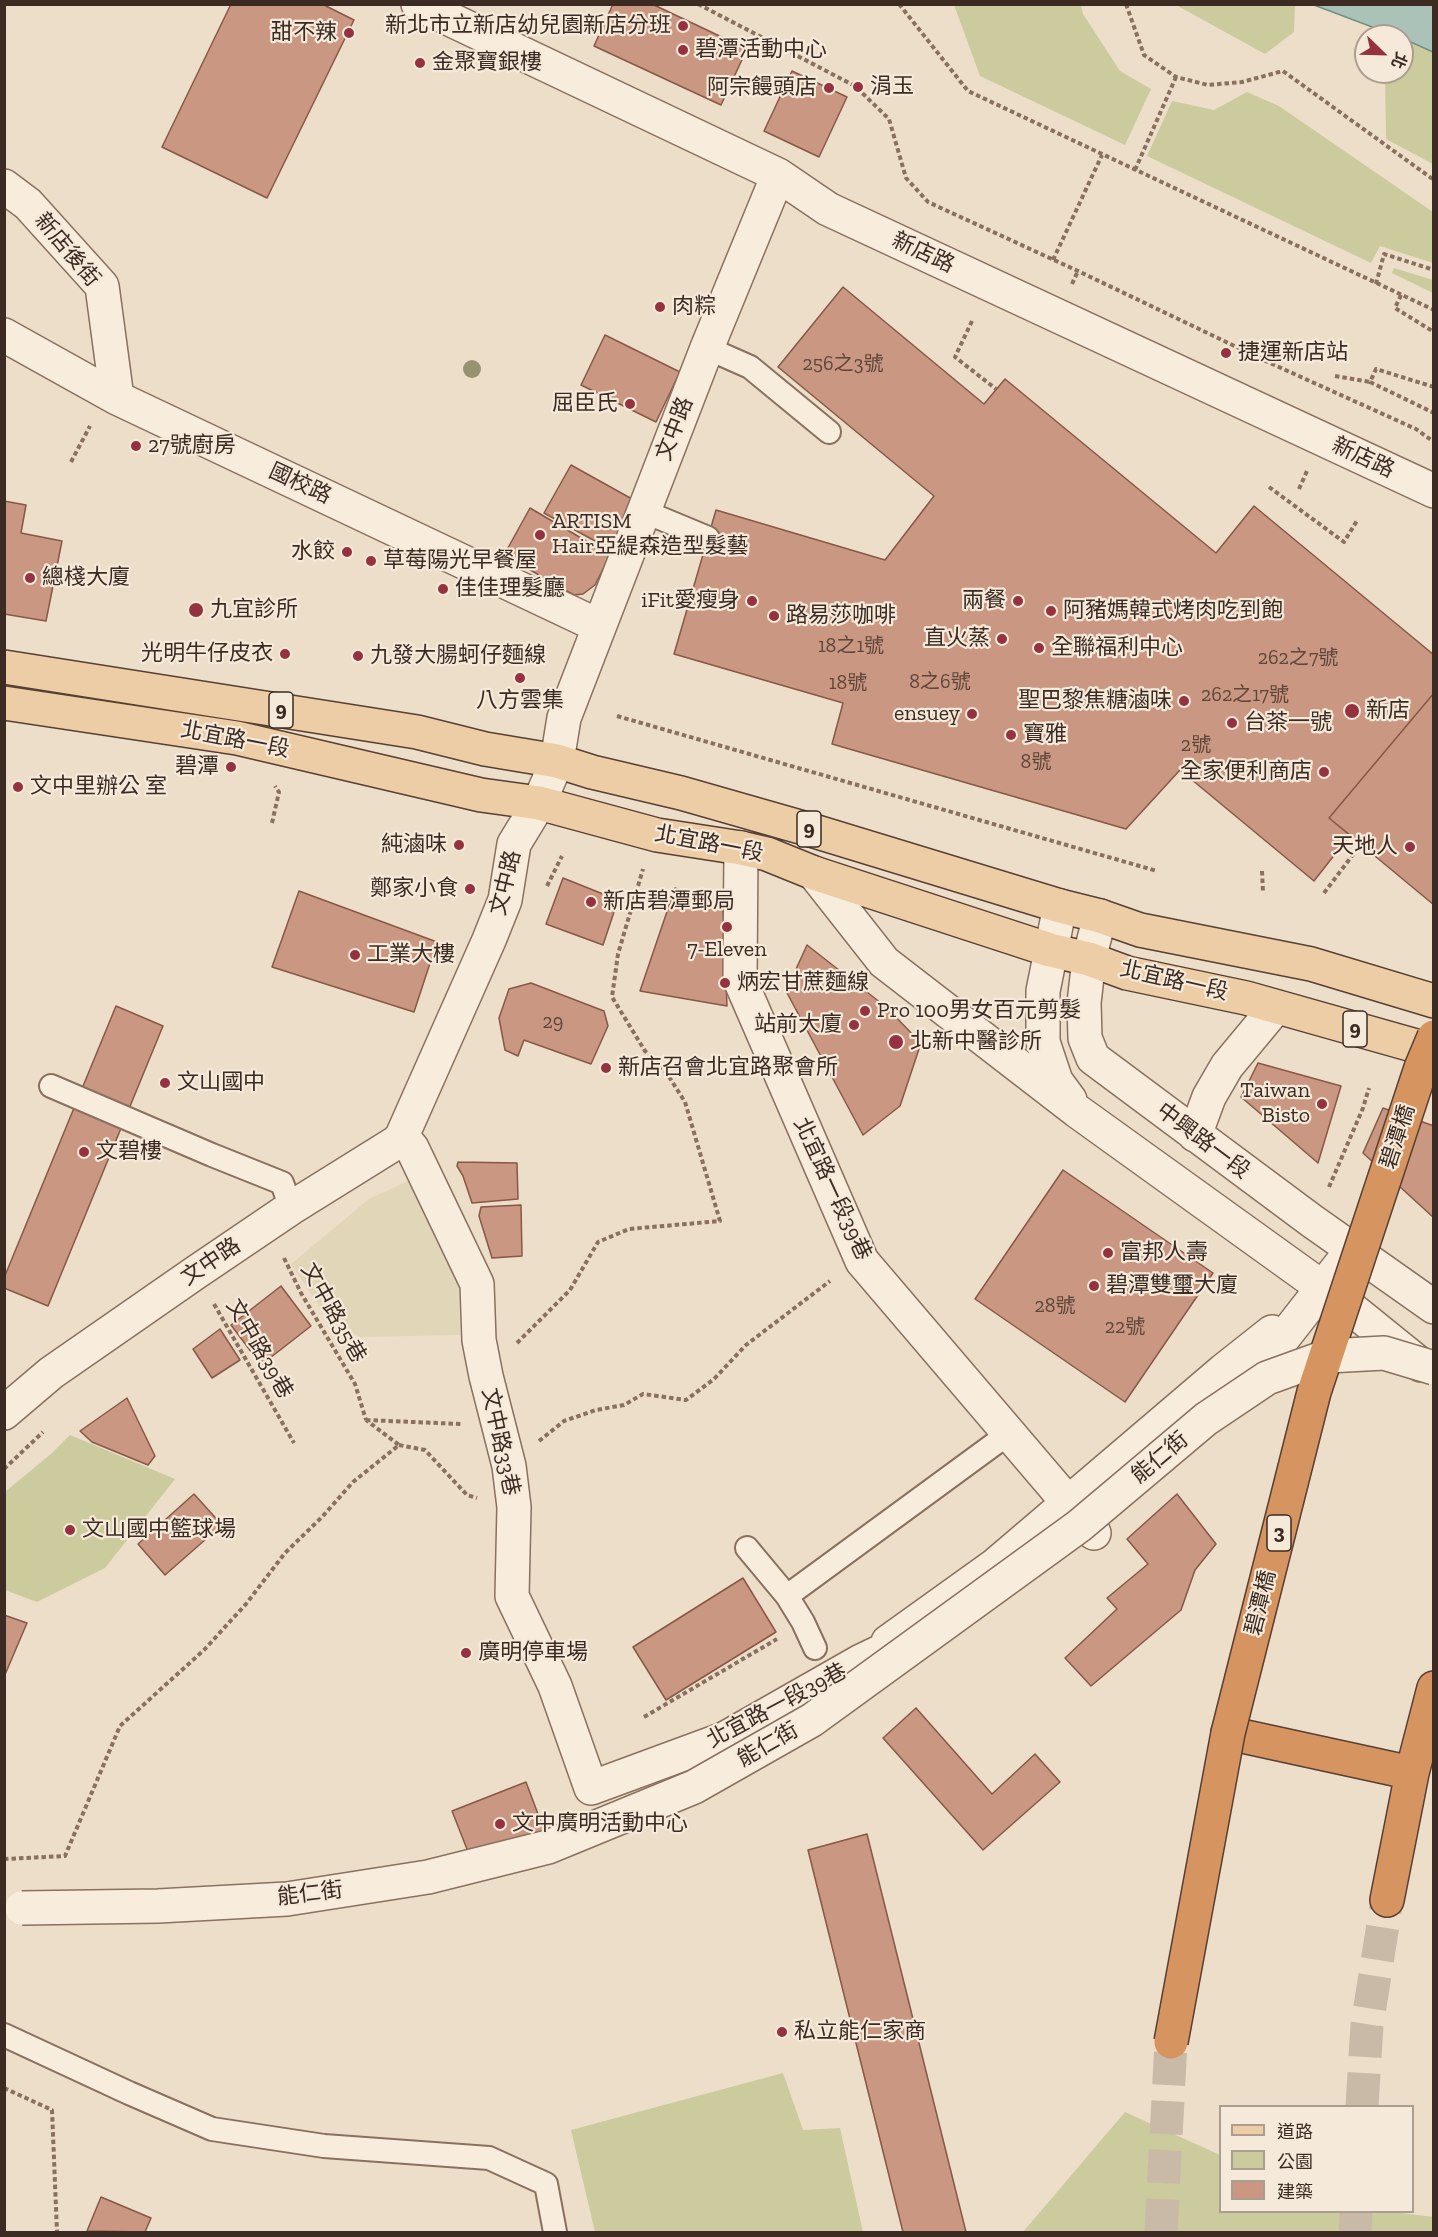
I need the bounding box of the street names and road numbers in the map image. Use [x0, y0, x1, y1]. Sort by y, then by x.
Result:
street label: 新店後街 [29, 208, 105, 292]
street label: 新店路 [888, 227, 958, 279]
street label: 文中路 [651, 393, 699, 465]
street label: 新店路 [1328, 432, 1398, 484]
street label: 國校路 [265, 458, 335, 510]
road number: 9 [269, 692, 293, 728]
street label: 北宜路一段 [178, 717, 292, 763]
road number: 9 [797, 811, 821, 847]
street label: 北宜路一段 [652, 821, 766, 867]
street label: 文中路 [485, 848, 527, 918]
street label: 北宜路一段 [1117, 956, 1231, 1006]
road number: 9 [1343, 1011, 1367, 1047]
street label: 中興路一段 [1151, 1097, 1255, 1185]
street label: 碧潭橋 [1375, 1102, 1421, 1172]
street label: 北宜路一段39巷 [787, 1113, 877, 1265]
street label: 文中路 [176, 1233, 246, 1291]
street label: 文中路35巷 [295, 1258, 371, 1368]
street label: 文中路39巷 [220, 1295, 298, 1403]
street label: 文中路33巷 [476, 1386, 524, 1498]
street label: 能仁街 [1126, 1427, 1194, 1489]
road number: 3 [1267, 1515, 1291, 1551]
street label: 碧潭橋 [1240, 1568, 1282, 1638]
street label: 北宜路一段39巷 [703, 1658, 851, 1754]
street label: 能仁街 [733, 1717, 803, 1773]
street label: 能仁街 [276, 1877, 344, 1911]

